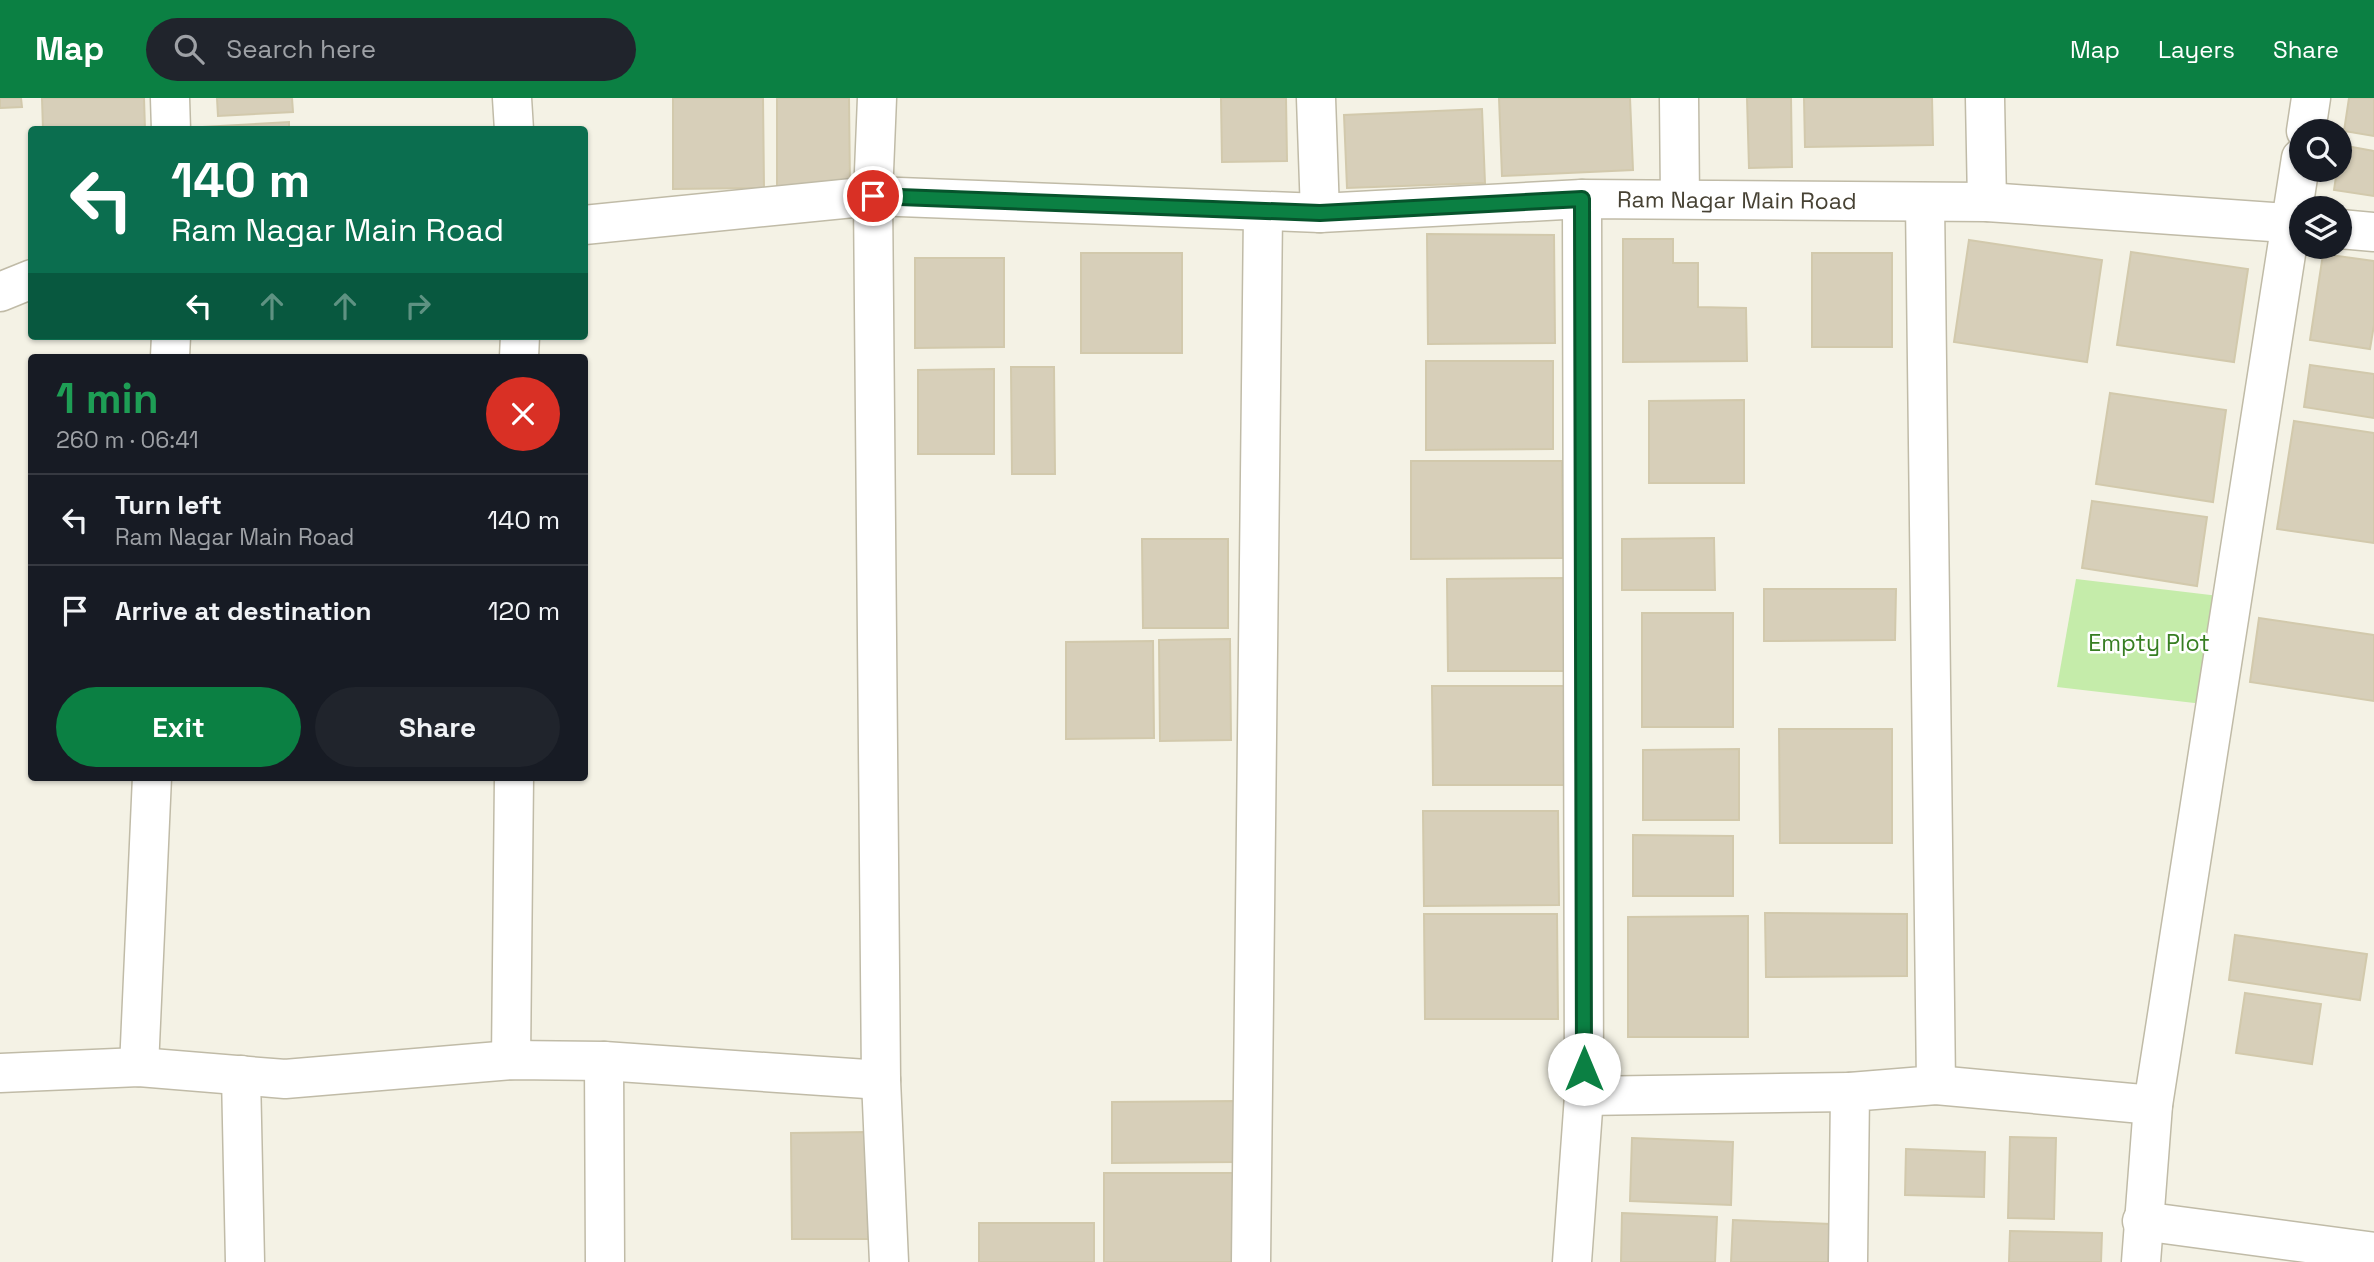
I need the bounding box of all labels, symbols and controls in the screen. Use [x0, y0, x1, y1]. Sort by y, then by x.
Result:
search box [146, 18, 636, 81]
text: Map [35, 28, 104, 70]
icon: search [170, 30, 208, 68]
text: Search here [226, 32, 376, 66]
text: Map [2070, 34, 2120, 65]
text: Layers [2158, 34, 2235, 65]
text: Share [2273, 34, 2339, 65]
map controls [2289, 119, 2352, 259]
button: search [2289, 119, 2352, 182]
text: 140 m [171, 149, 310, 211]
icon: left [56, 154, 147, 245]
pin [843, 166, 903, 226]
icon: arrive [854, 177, 892, 215]
street label: Ram Nagar Main Road [1617, 184, 1857, 216]
button: layers [2289, 196, 2352, 259]
text: Ram Nagar Main Road [171, 210, 504, 250]
icon: left [180, 287, 218, 325]
icon: ahead [253, 287, 291, 325]
icon: ahead [326, 287, 364, 325]
icon: right [399, 287, 437, 325]
text: 1 min [56, 372, 159, 425]
button: close [486, 377, 560, 451]
text: 260 m · 06:41 [56, 425, 199, 455]
text: Turn left [115, 488, 222, 522]
icon: left [56, 501, 94, 539]
text: 140 m [487, 503, 560, 537]
text: Ram Nagar Main Road [115, 522, 354, 552]
icon: arrive [56, 592, 94, 630]
text: Arrive at destination [115, 594, 372, 628]
text: 120 m [488, 594, 560, 628]
park label: Empty Plot [2088, 628, 2210, 658]
button: Exit [56, 687, 301, 767]
button: Share [315, 687, 560, 767]
position arrow [1547, 1032, 1621, 1106]

